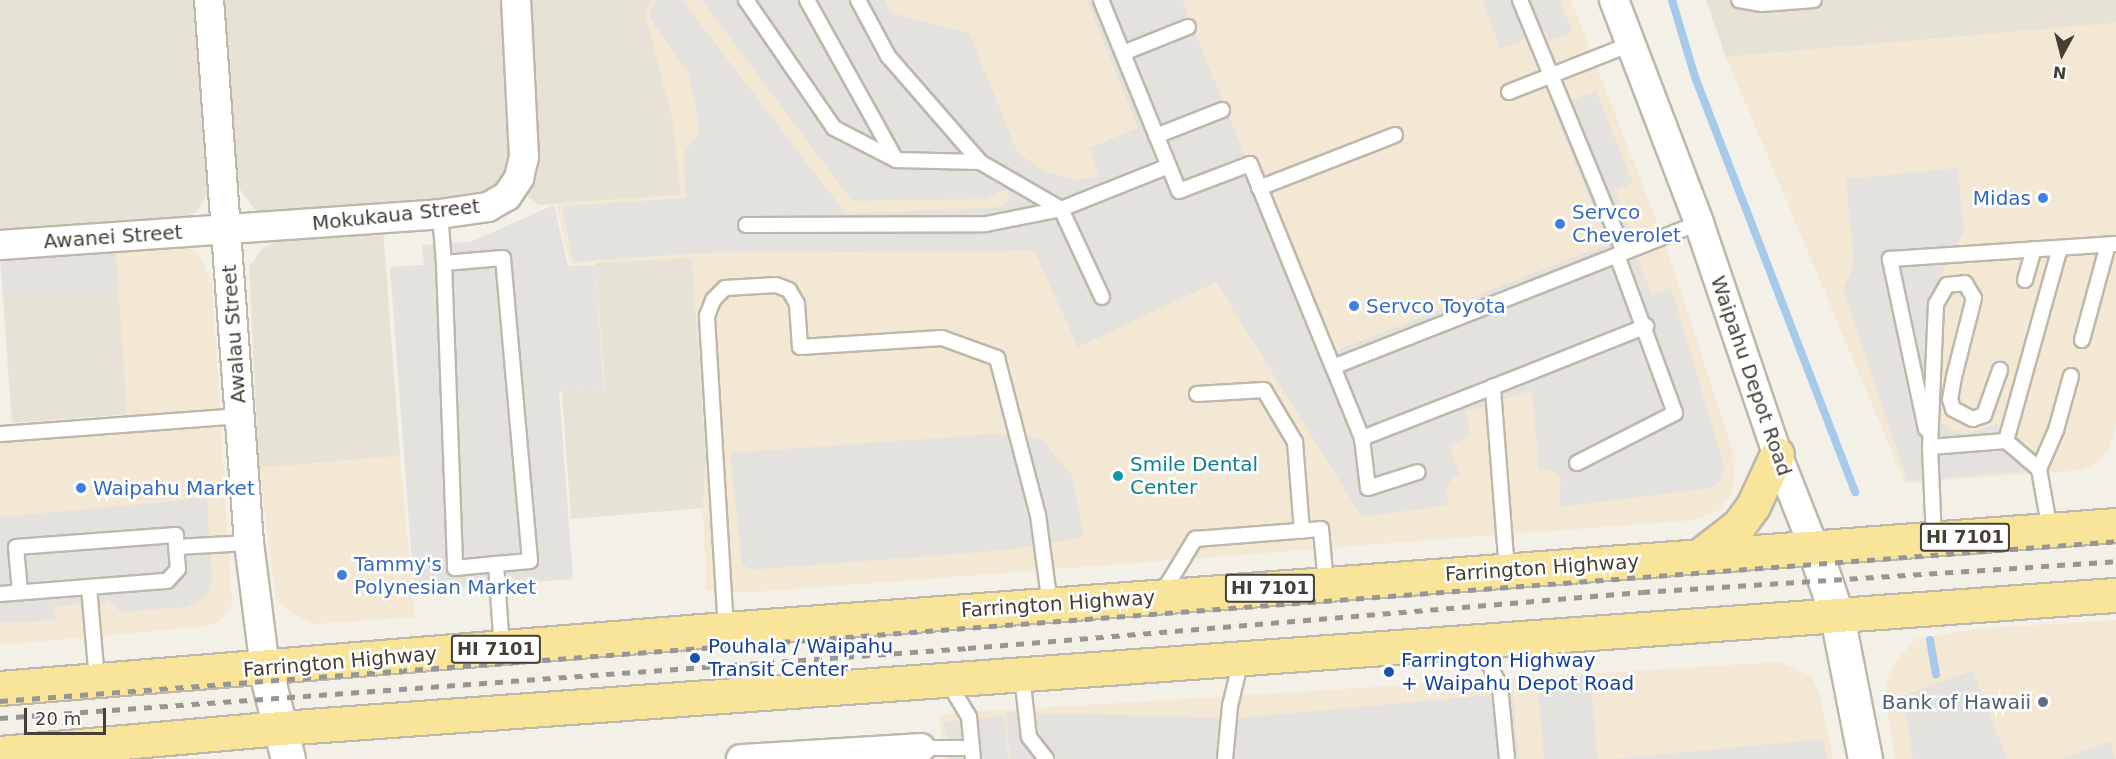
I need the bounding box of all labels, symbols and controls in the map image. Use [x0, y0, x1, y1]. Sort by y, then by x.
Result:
north arrow [2032, 24, 2092, 84]
text: N [2052, 62, 2068, 83]
place label: Midas [1973, 186, 2031, 210]
marker: Midas [2036, 191, 2050, 205]
street label: Mokukaua Street [311, 194, 481, 236]
place label: Servco Cheverolet [1572, 201, 1681, 248]
marker: Servco Cheverolet [1553, 217, 1567, 231]
street label: Awanei Street [43, 220, 183, 254]
street label: Awalau Street [217, 264, 251, 404]
street label: Waipahu Depot Road [1705, 273, 1797, 479]
place label: Servco Toyota [1366, 294, 1506, 318]
marker: Servco Toyota [1347, 299, 1361, 313]
place label: Smile Dental Center [1130, 452, 1258, 499]
marker: Smile Dental Center [1111, 469, 1125, 483]
place label: Waipahu Market [93, 476, 255, 500]
marker: Waipahu Market [74, 481, 88, 495]
road number: HI 7101 [1918, 522, 2012, 552]
street label: Farrington Highway [1444, 549, 1640, 587]
place label: Tammy's Polynesian Market [354, 552, 536, 599]
marker: Tammy's Polynesian Market [335, 568, 349, 582]
road number: HI 7101 [1224, 573, 1316, 603]
street label: Farrington Highway [960, 585, 1156, 623]
road number: HI 7101 [450, 634, 542, 664]
place label: Pouhala / Waipahu Transit Center [708, 634, 893, 681]
street label: Farrington Highway [242, 642, 438, 682]
place label: Farrington Highway + Waipahu Depot Road [1401, 648, 1634, 695]
marker: Pouhala / Waipahu Transit Center [686, 649, 704, 667]
marker: Farrington Highway + Waipahu Depot Road [1382, 665, 1396, 679]
place label: Bank of Hawaii [1882, 690, 2031, 714]
marker: Bank of Hawaii [2036, 695, 2050, 709]
scale bar [27, 696, 110, 734]
text: 20 m [35, 708, 81, 729]

